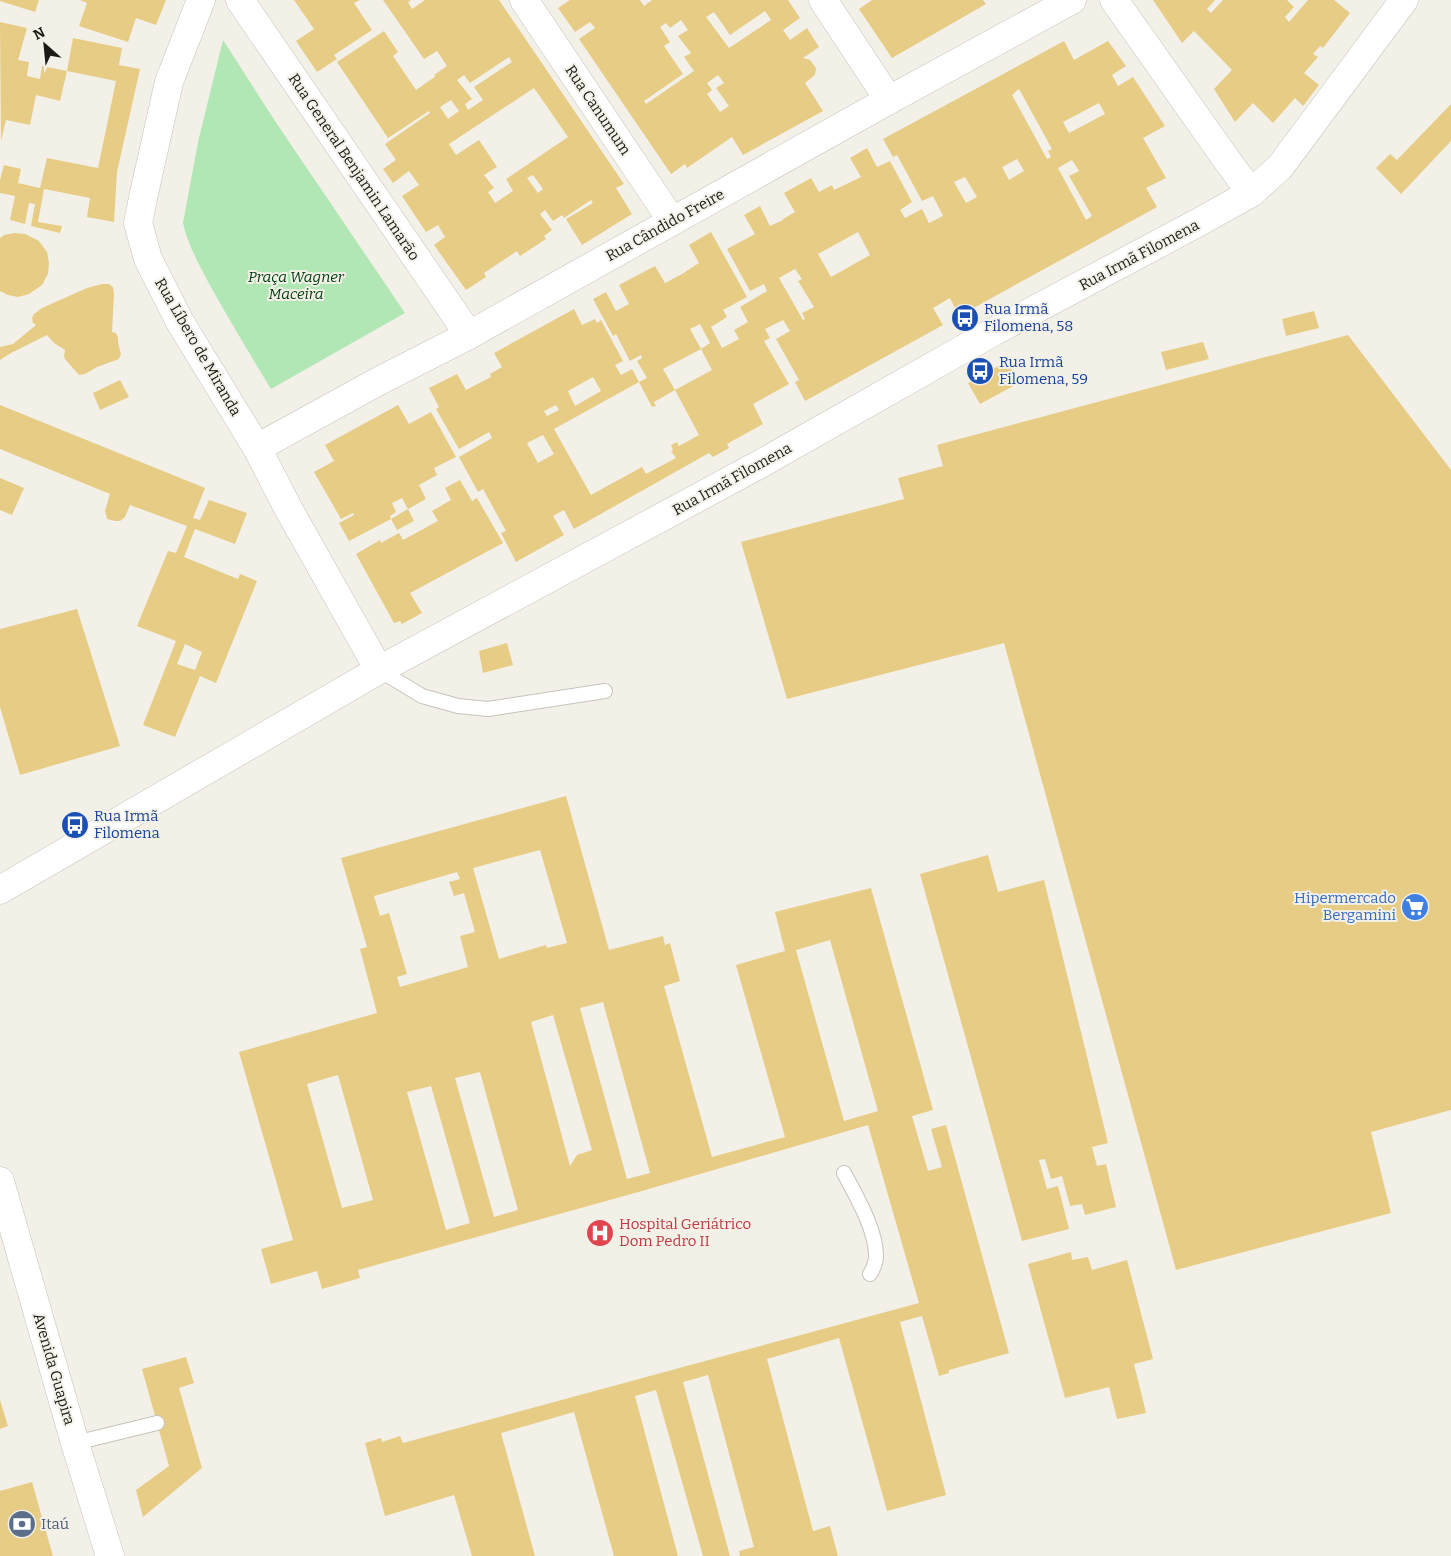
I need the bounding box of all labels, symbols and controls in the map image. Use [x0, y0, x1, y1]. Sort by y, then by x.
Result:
north arrow [20, 20, 70, 70]
text: N [31, 24, 48, 44]
street label: Rua Canumum [561, 62, 635, 159]
street label: Rua General Benjamin Lamarão [285, 70, 423, 264]
street label: Rua Cândido Freire [603, 185, 727, 265]
street label: Rua Irmã Filomena [1076, 216, 1202, 294]
park label: Praça Wagner Maceira [248, 268, 345, 303]
street label: Rua Líbero de Miranda [151, 275, 245, 419]
place label: Rua Irmã Filomena, 58 [984, 300, 1073, 335]
bus stop icon: Rua Irmã Filomena, 58 [950, 303, 980, 333]
place label: Rua Irmã Filomena, 59 [999, 353, 1088, 388]
bus stop icon: Rua Irmã Filomena, 59 [965, 356, 995, 386]
street label: Rua Irmã Filomena [669, 439, 795, 519]
place label: Rua Irmã Filomena [94, 807, 160, 842]
bus stop icon: Rua Irmã Filomena [60, 810, 90, 840]
place label: Hipermercado Bergamini [1294, 889, 1397, 924]
supermarket icon: Hipermercado Bergamini [1400, 892, 1430, 922]
place label: Hospital Geriátrico Dom Pedro II [619, 1215, 751, 1250]
hospital icon: Hospital Geriátrico Dom Pedro II [585, 1218, 615, 1248]
street label: Avenida Guapira [29, 1311, 79, 1427]
bank icon: Itaú [7, 1509, 37, 1539]
place label: Itaú [41, 1515, 69, 1533]

